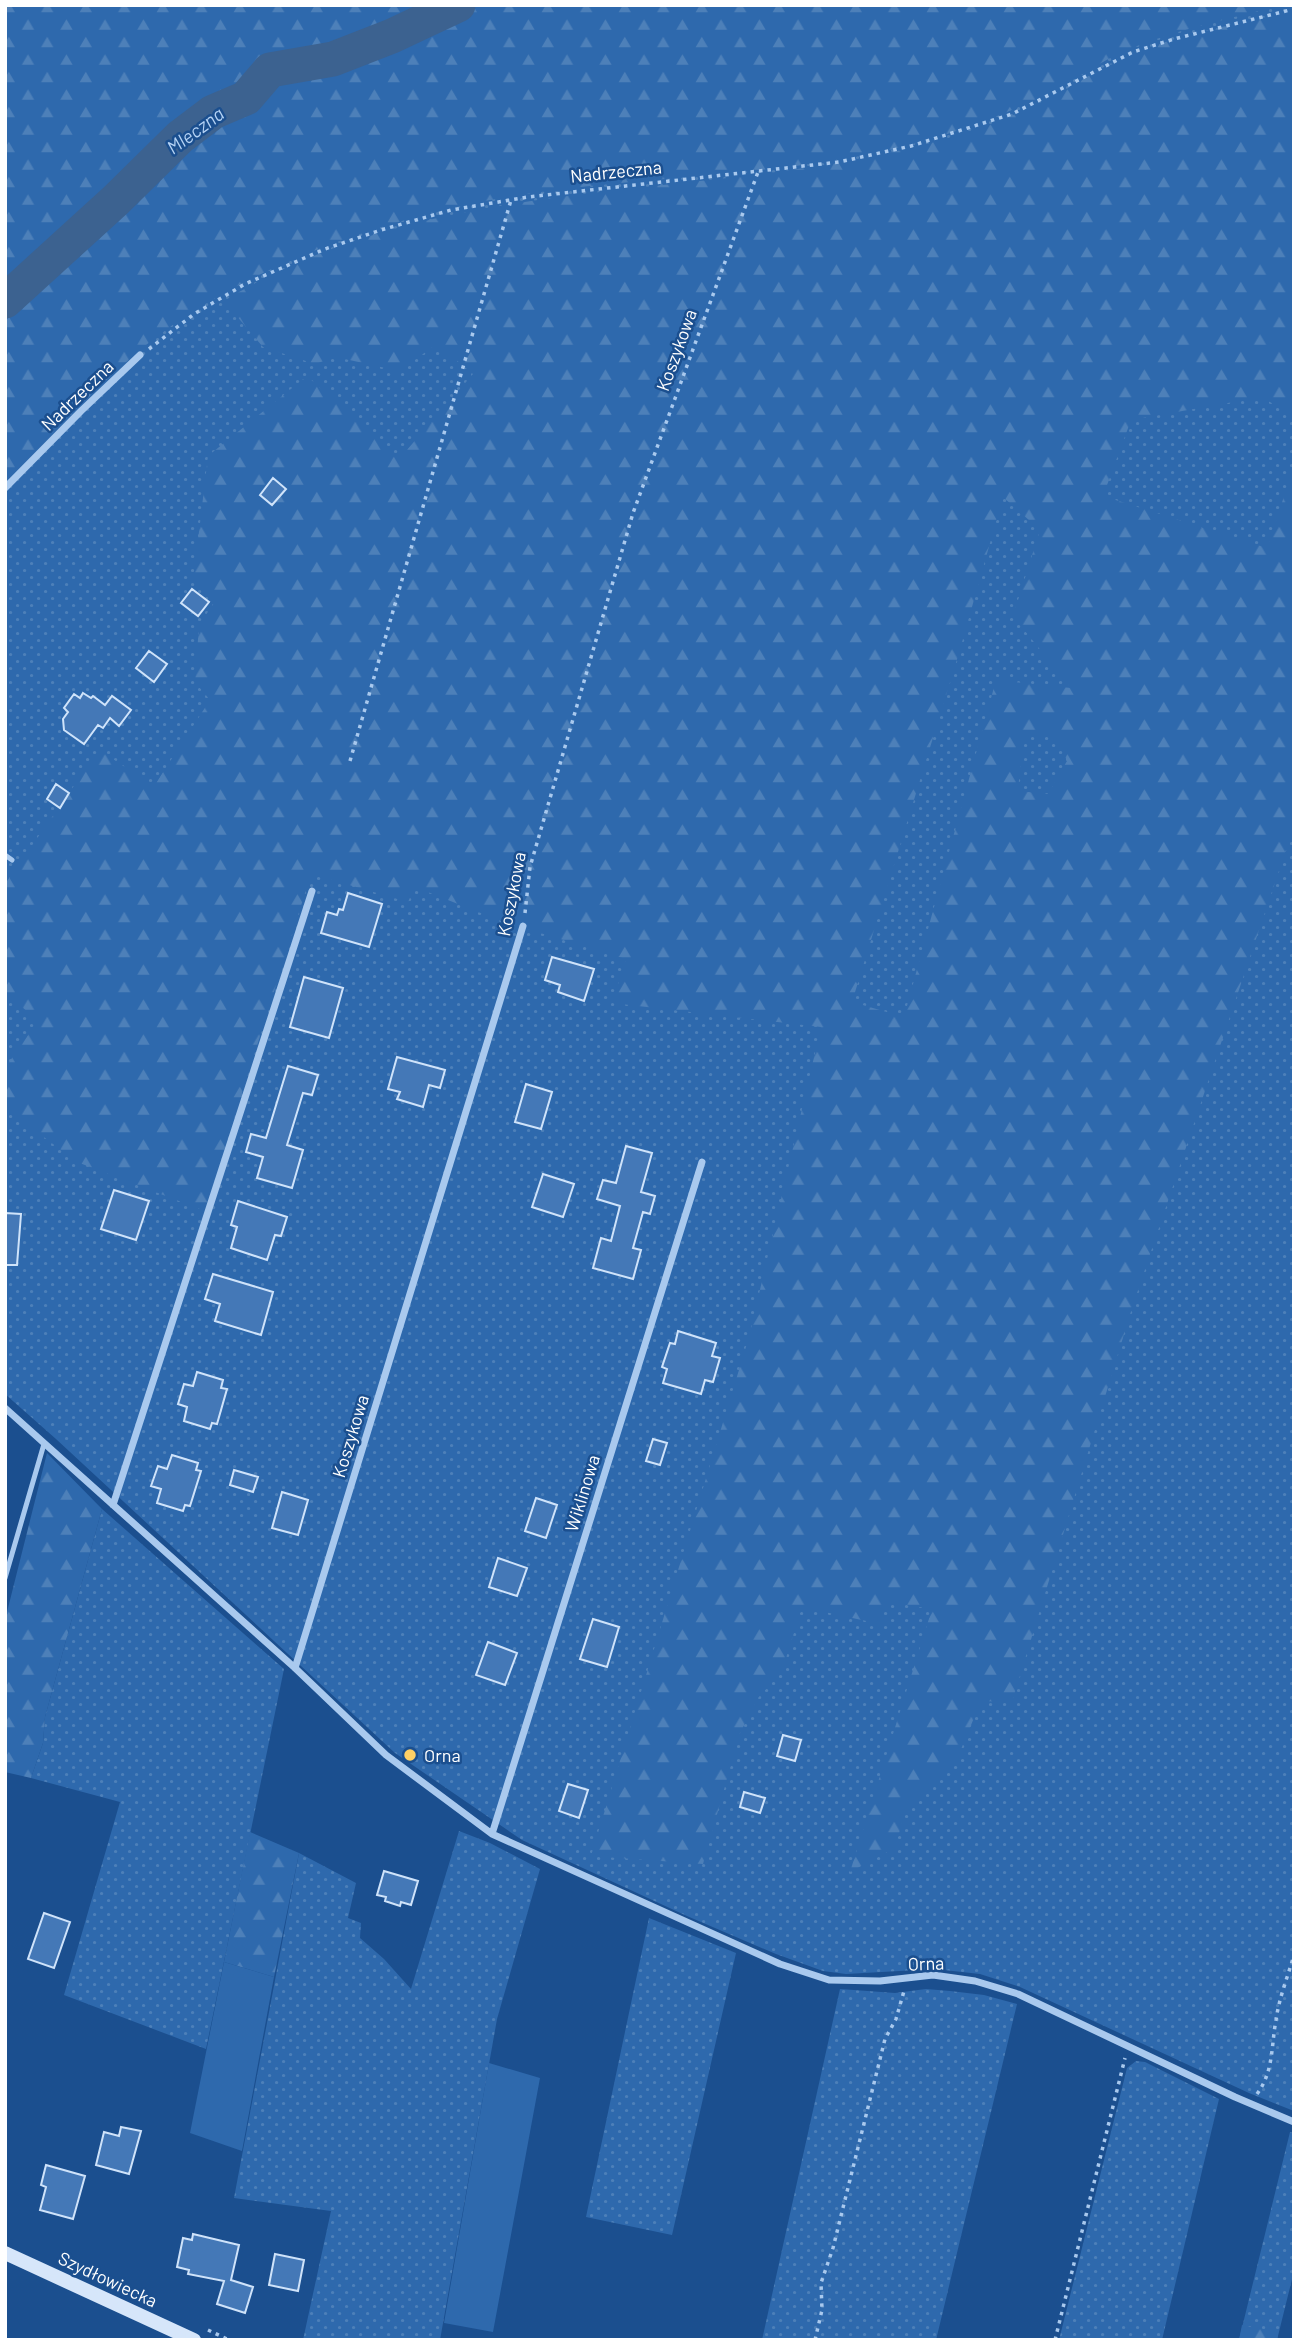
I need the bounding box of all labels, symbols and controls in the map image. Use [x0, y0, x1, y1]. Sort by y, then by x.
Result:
water label: Mleczna [162, 102, 228, 158]
street label: Nadrzeczna [569, 155, 663, 187]
street label: Koszykowa [651, 306, 701, 394]
street label: Nadrzeczna [36, 355, 118, 435]
street label: Koszykowa [492, 850, 530, 938]
street label: Koszykowa [327, 1392, 373, 1480]
street label: Wiklinowa [560, 1452, 604, 1534]
place label: Orna [424, 1744, 461, 1766]
marker: Orna [402, 1747, 418, 1763]
street label: Orna [907, 1951, 945, 1975]
street label: Szydłowiecka [55, 2247, 161, 2311]

